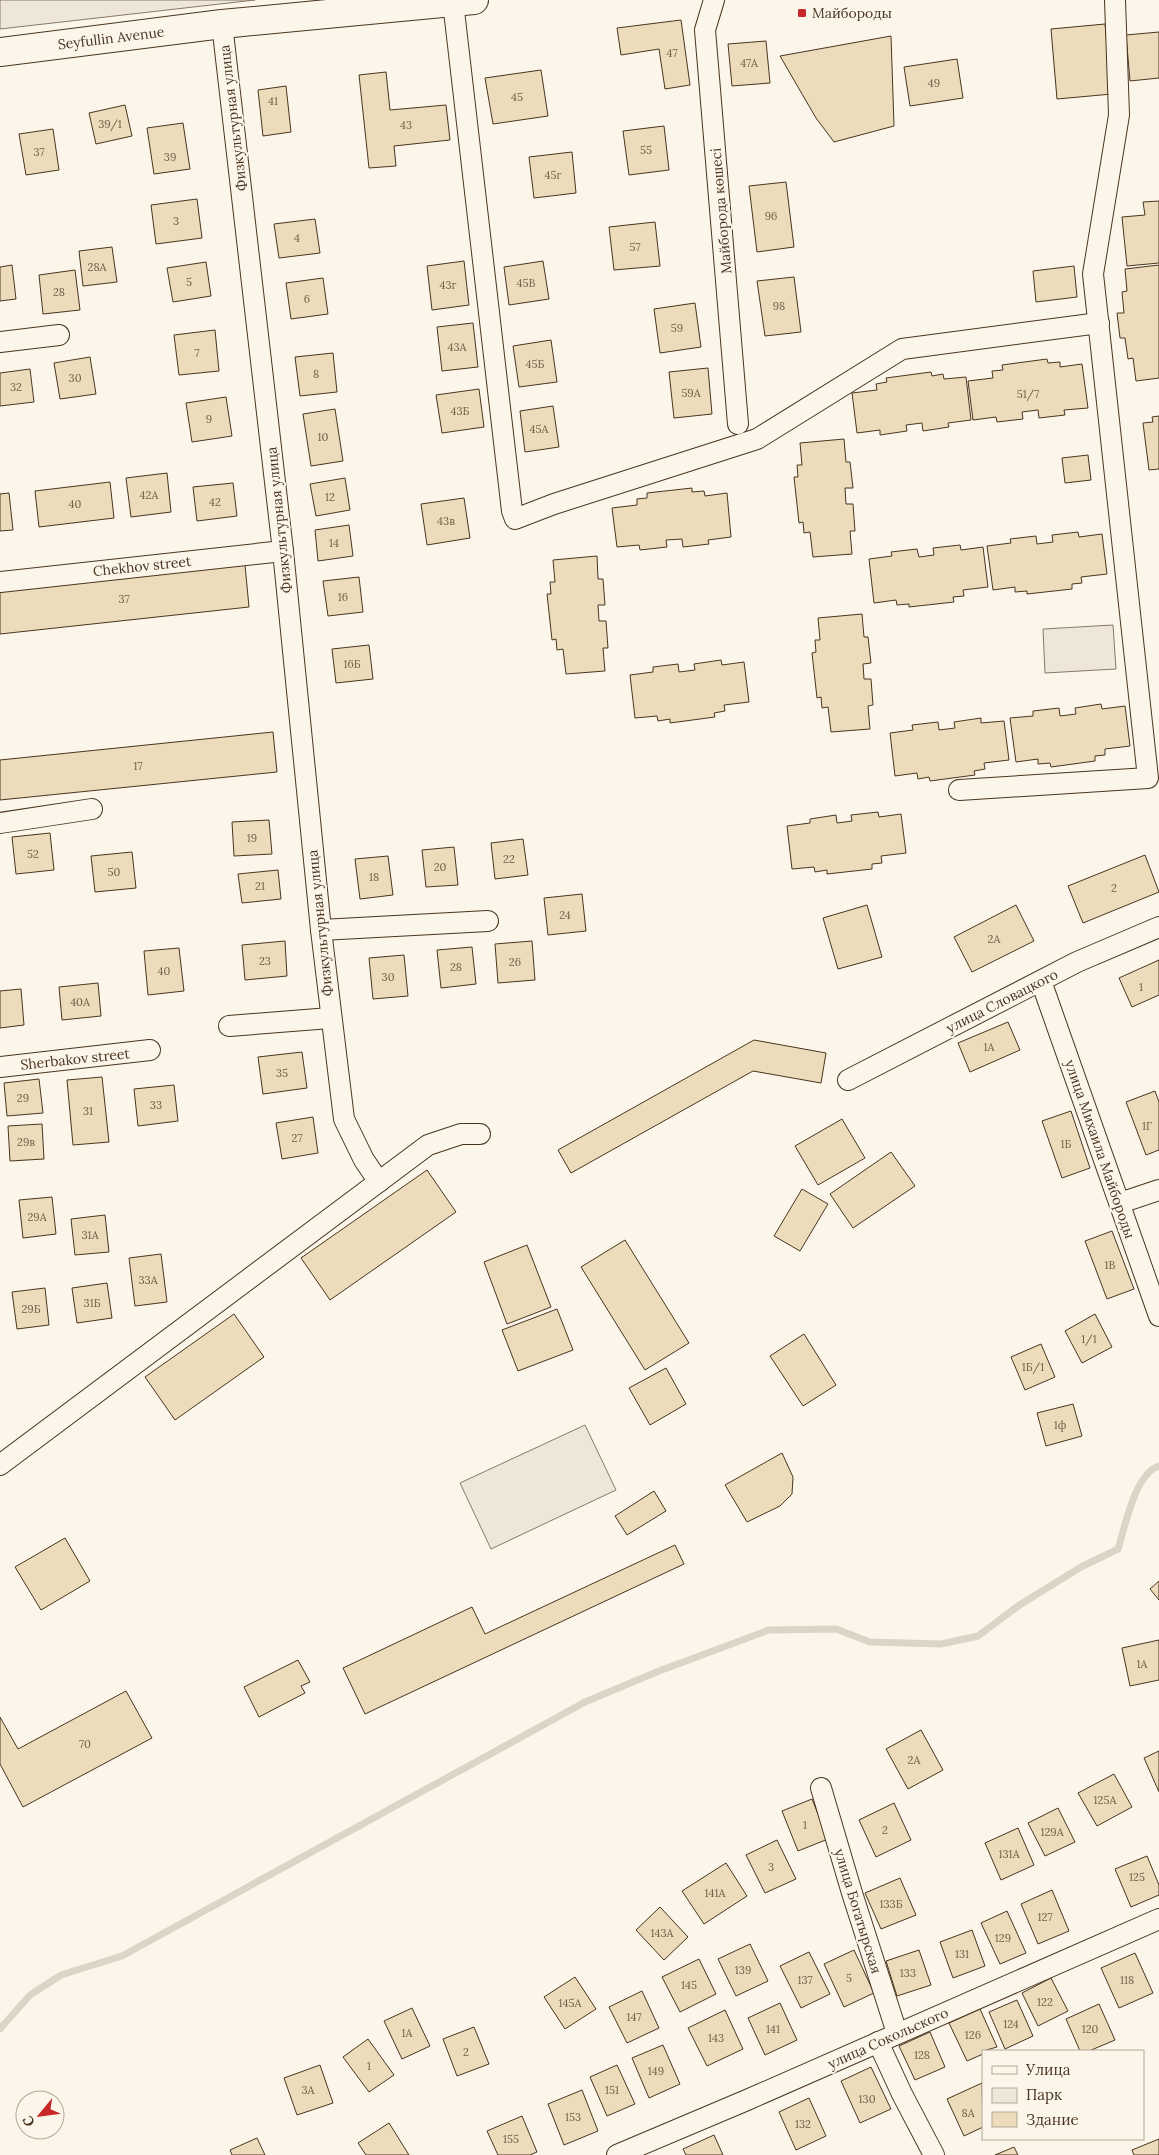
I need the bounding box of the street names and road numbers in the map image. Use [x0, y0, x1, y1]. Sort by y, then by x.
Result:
street label: Seyfullin Avenue [57, 22, 166, 53]
street label: Физкультурная улица [215, 44, 251, 192]
street label: Майборода көшесі [707, 147, 735, 275]
street label: Физкультурная улица [262, 446, 296, 594]
street label: Chekhov street [92, 552, 193, 580]
street label: Физкультурная улица [303, 849, 337, 997]
street label: улица Словацкого [943, 965, 1061, 1037]
street label: Sherbakov street [19, 1044, 131, 1074]
street label: улица Михаила Майбороды [1061, 1057, 1139, 1241]
street label: улица Богатырская [830, 1846, 886, 1976]
street label: улица Сокольского [825, 2003, 951, 2073]

